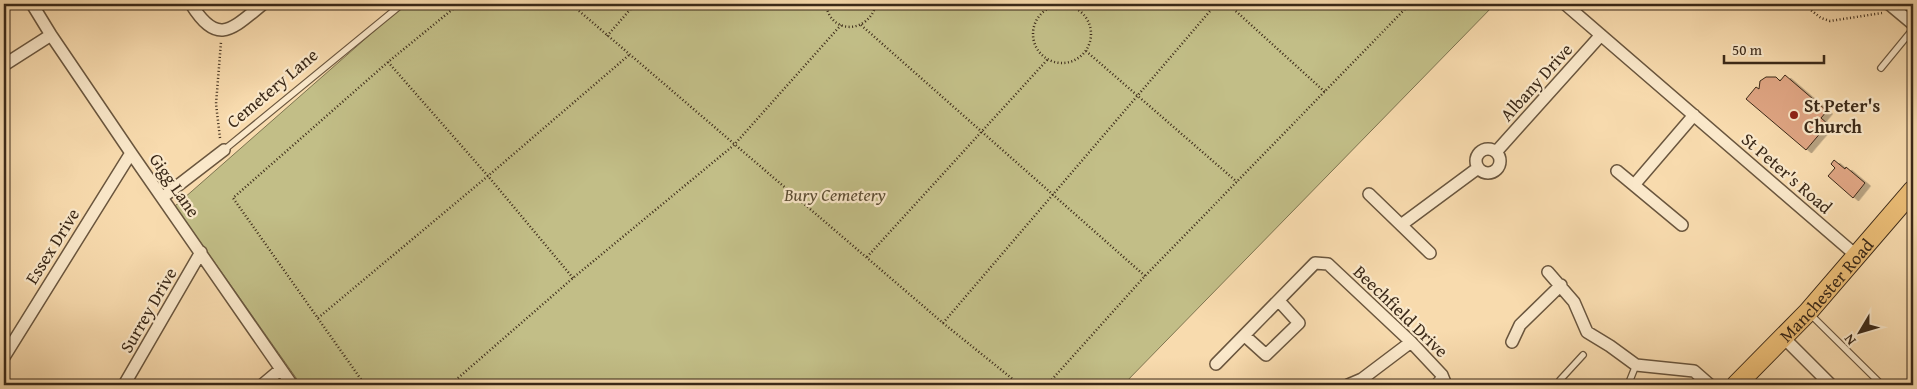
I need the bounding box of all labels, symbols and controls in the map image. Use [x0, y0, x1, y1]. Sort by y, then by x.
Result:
scale bar [1724, 32, 1824, 64]
street label: Albany Drive [1493, 37, 1579, 127]
text: 50 m [1732, 39, 1763, 60]
street label: Cemetery Lane [220, 42, 324, 134]
place label: St Peter's Church [1804, 92, 1880, 140]
marker: St Peter's Church [1788, 109, 1800, 121]
street label: St Peter's Road [1736, 126, 1839, 220]
street label: Gigg Lane [143, 147, 207, 223]
park label: Bury Cemetery [783, 181, 886, 208]
street label: Essex Drive [18, 203, 86, 289]
street label: Manchester Road [1772, 232, 1880, 348]
street label: Beechfield Drive [1347, 258, 1455, 364]
street label: Surrey Drive [113, 262, 183, 358]
north arrow [1834, 306, 1884, 356]
text: N [1839, 330, 1861, 350]

